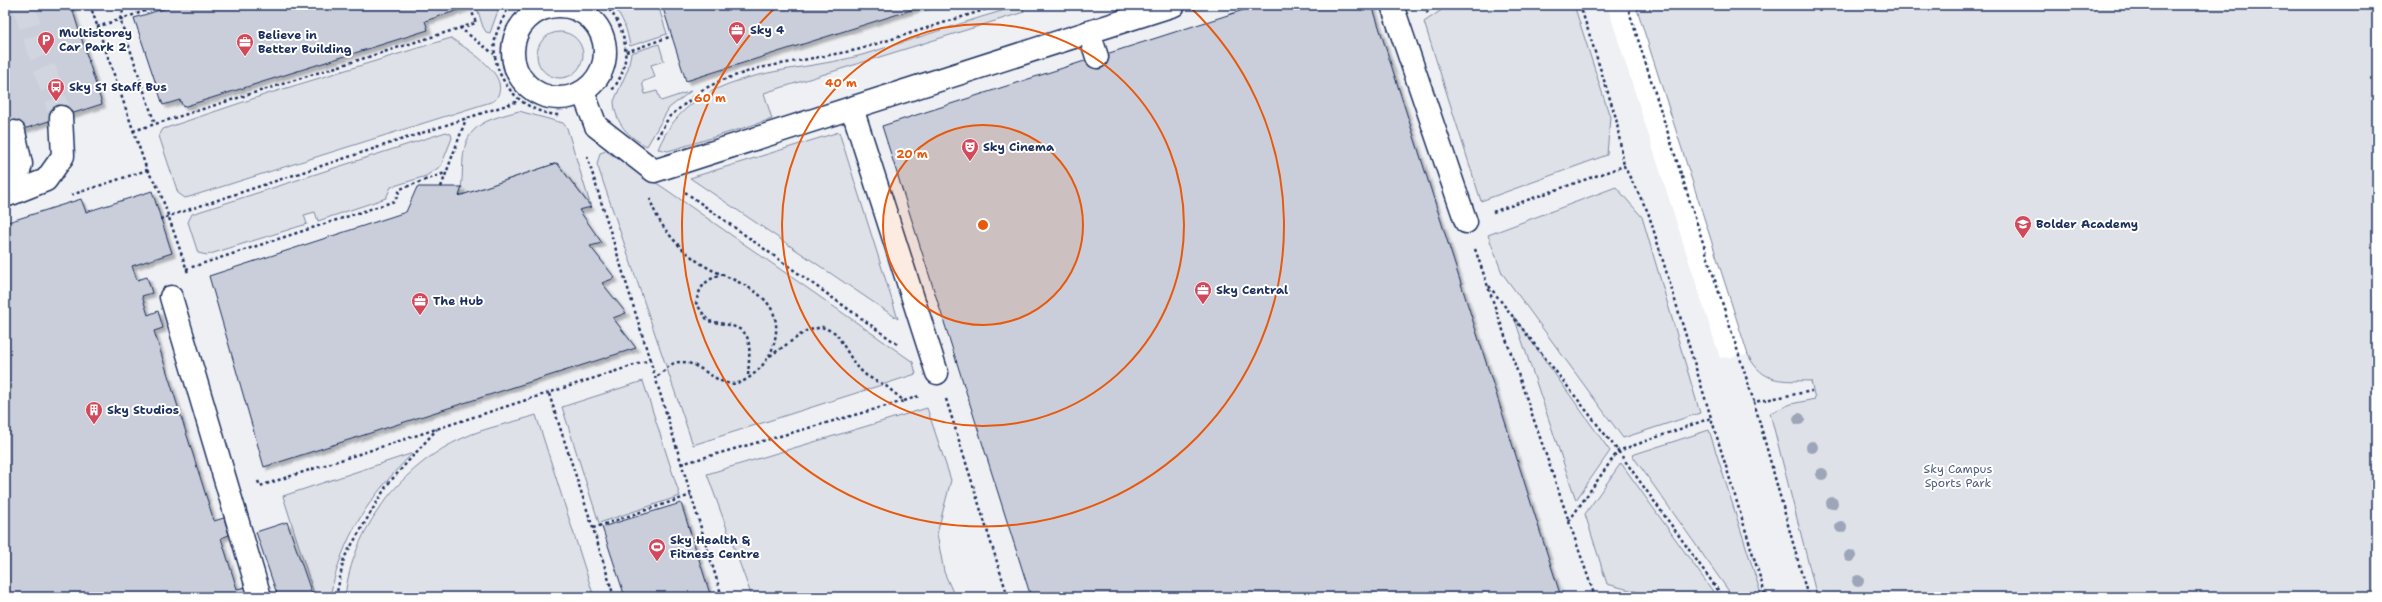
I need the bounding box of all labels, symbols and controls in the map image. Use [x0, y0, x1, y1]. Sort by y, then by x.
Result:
office icon: Sky 4 [727, 20, 747, 45]
place label: Sky 4 [750, 22, 785, 38]
place label: Multistorey Car Park 2 [59, 25, 132, 55]
place label: Believe in Better Building [258, 27, 352, 57]
parking icon: Multistorey Car Park 2 [36, 30, 56, 55]
office icon: Believe in Better Building [235, 32, 255, 57]
text: 40 m [825, 75, 857, 91]
bus stop icon: Sky S1 Staff Bus [46, 77, 66, 102]
place label: Sky S1 Staff Bus [69, 79, 167, 95]
text: 60 m [694, 90, 726, 106]
theatre icon: Sky Cinema [960, 137, 980, 162]
place label: Sky Cinema [983, 139, 1055, 155]
text: 20 m [896, 146, 928, 162]
school or university icon: Bolder Academy [2013, 214, 2033, 239]
place label: Bolder Academy [2036, 216, 2138, 232]
centre of rings [976, 218, 990, 232]
office icon: Sky Central [1193, 280, 1213, 305]
place label: Sky Central [1216, 282, 1288, 298]
office icon: The Hub [410, 291, 430, 316]
place label: The Hub [433, 293, 483, 309]
building icon: Sky Studios [84, 400, 104, 425]
place label: Sky Studios [107, 402, 179, 418]
park label: Sky Campus Sports Park [1924, 461, 1992, 491]
place label: Sky Health & Fitness Centre [670, 532, 760, 562]
sports icon: Sky Health & Fitness Centre [647, 537, 667, 562]

